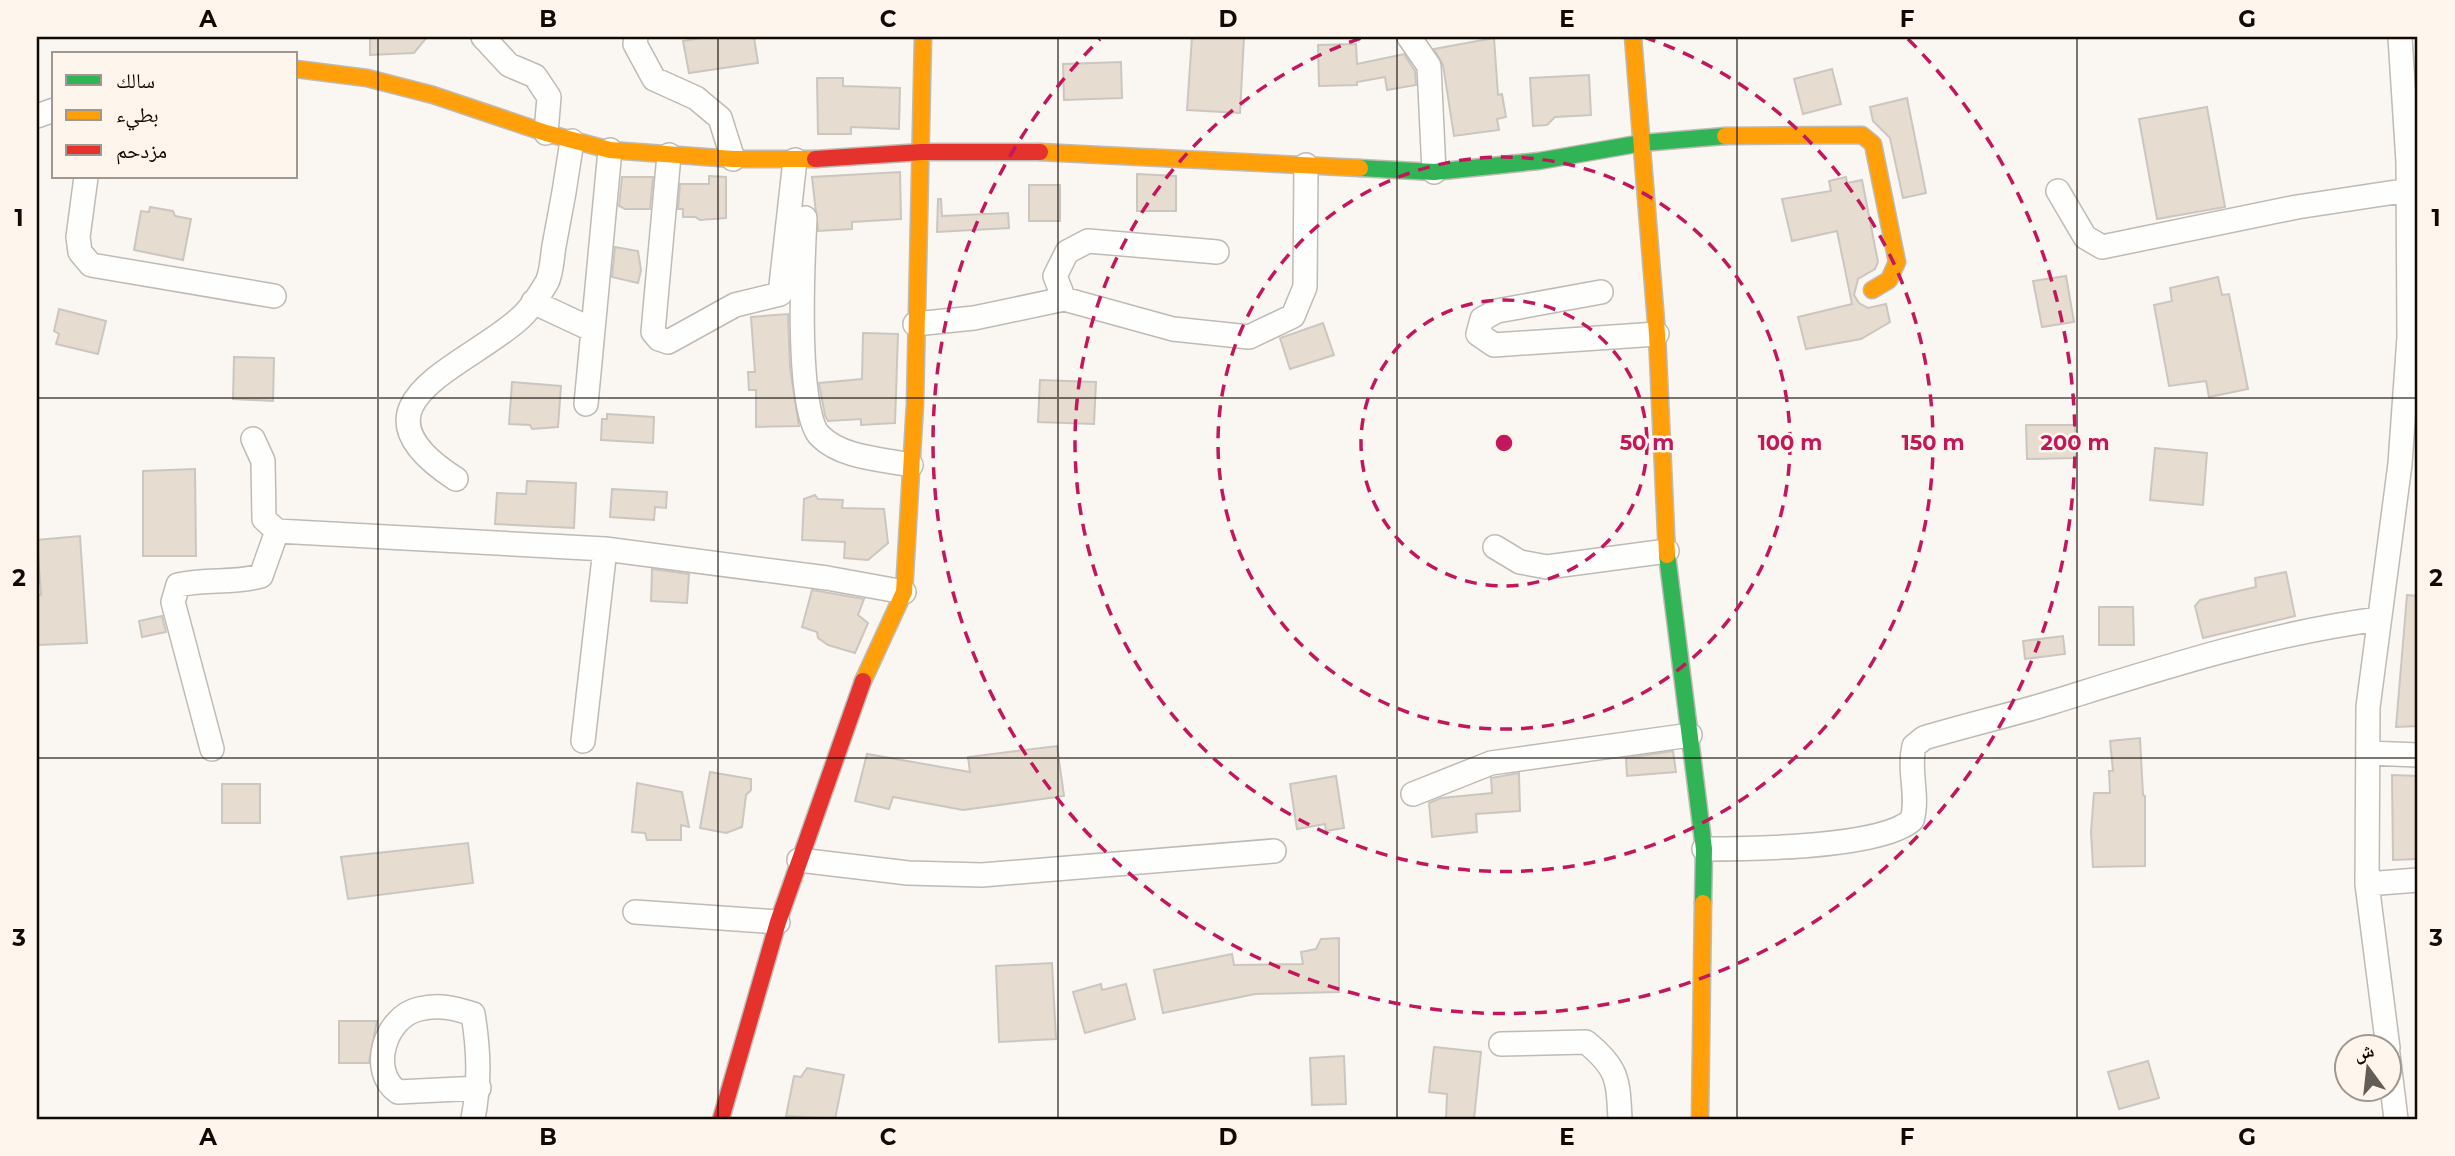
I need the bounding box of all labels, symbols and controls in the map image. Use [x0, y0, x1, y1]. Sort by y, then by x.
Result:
text: A [198, 5, 217, 33]
text: B [539, 5, 557, 33]
text: C [880, 5, 897, 33]
text: D [1219, 5, 1238, 33]
text: E [1559, 5, 1575, 33]
text: F [1900, 5, 1915, 33]
text: G [2238, 5, 2256, 33]
legend [52, 52, 298, 178]
text: سالك [116, 68, 155, 93]
text: بطيء [116, 102, 159, 131]
text: مزدحم [116, 138, 167, 165]
text: 1 [14, 204, 24, 232]
text: 1 [2431, 204, 2441, 232]
text: 50 m [1620, 430, 1674, 455]
text: 100 m [1758, 430, 1822, 455]
text: 150 m [1902, 430, 1964, 455]
text: 200 m [2041, 430, 2109, 455]
centre of rings [1492, 431, 1516, 455]
text: 2 [12, 564, 26, 592]
text: 2 [2429, 564, 2443, 592]
text: 3 [11, 924, 26, 952]
text: 3 [2428, 924, 2443, 952]
north arrow [2332, 1034, 2402, 1104]
text: ش [2351, 1038, 2376, 1066]
text: A [198, 1123, 217, 1151]
text: B [539, 1123, 557, 1151]
text: C [880, 1123, 897, 1151]
text: D [1219, 1123, 1238, 1151]
text: E [1559, 1123, 1575, 1151]
text: F [1900, 1123, 1915, 1151]
text: G [2238, 1123, 2256, 1151]

